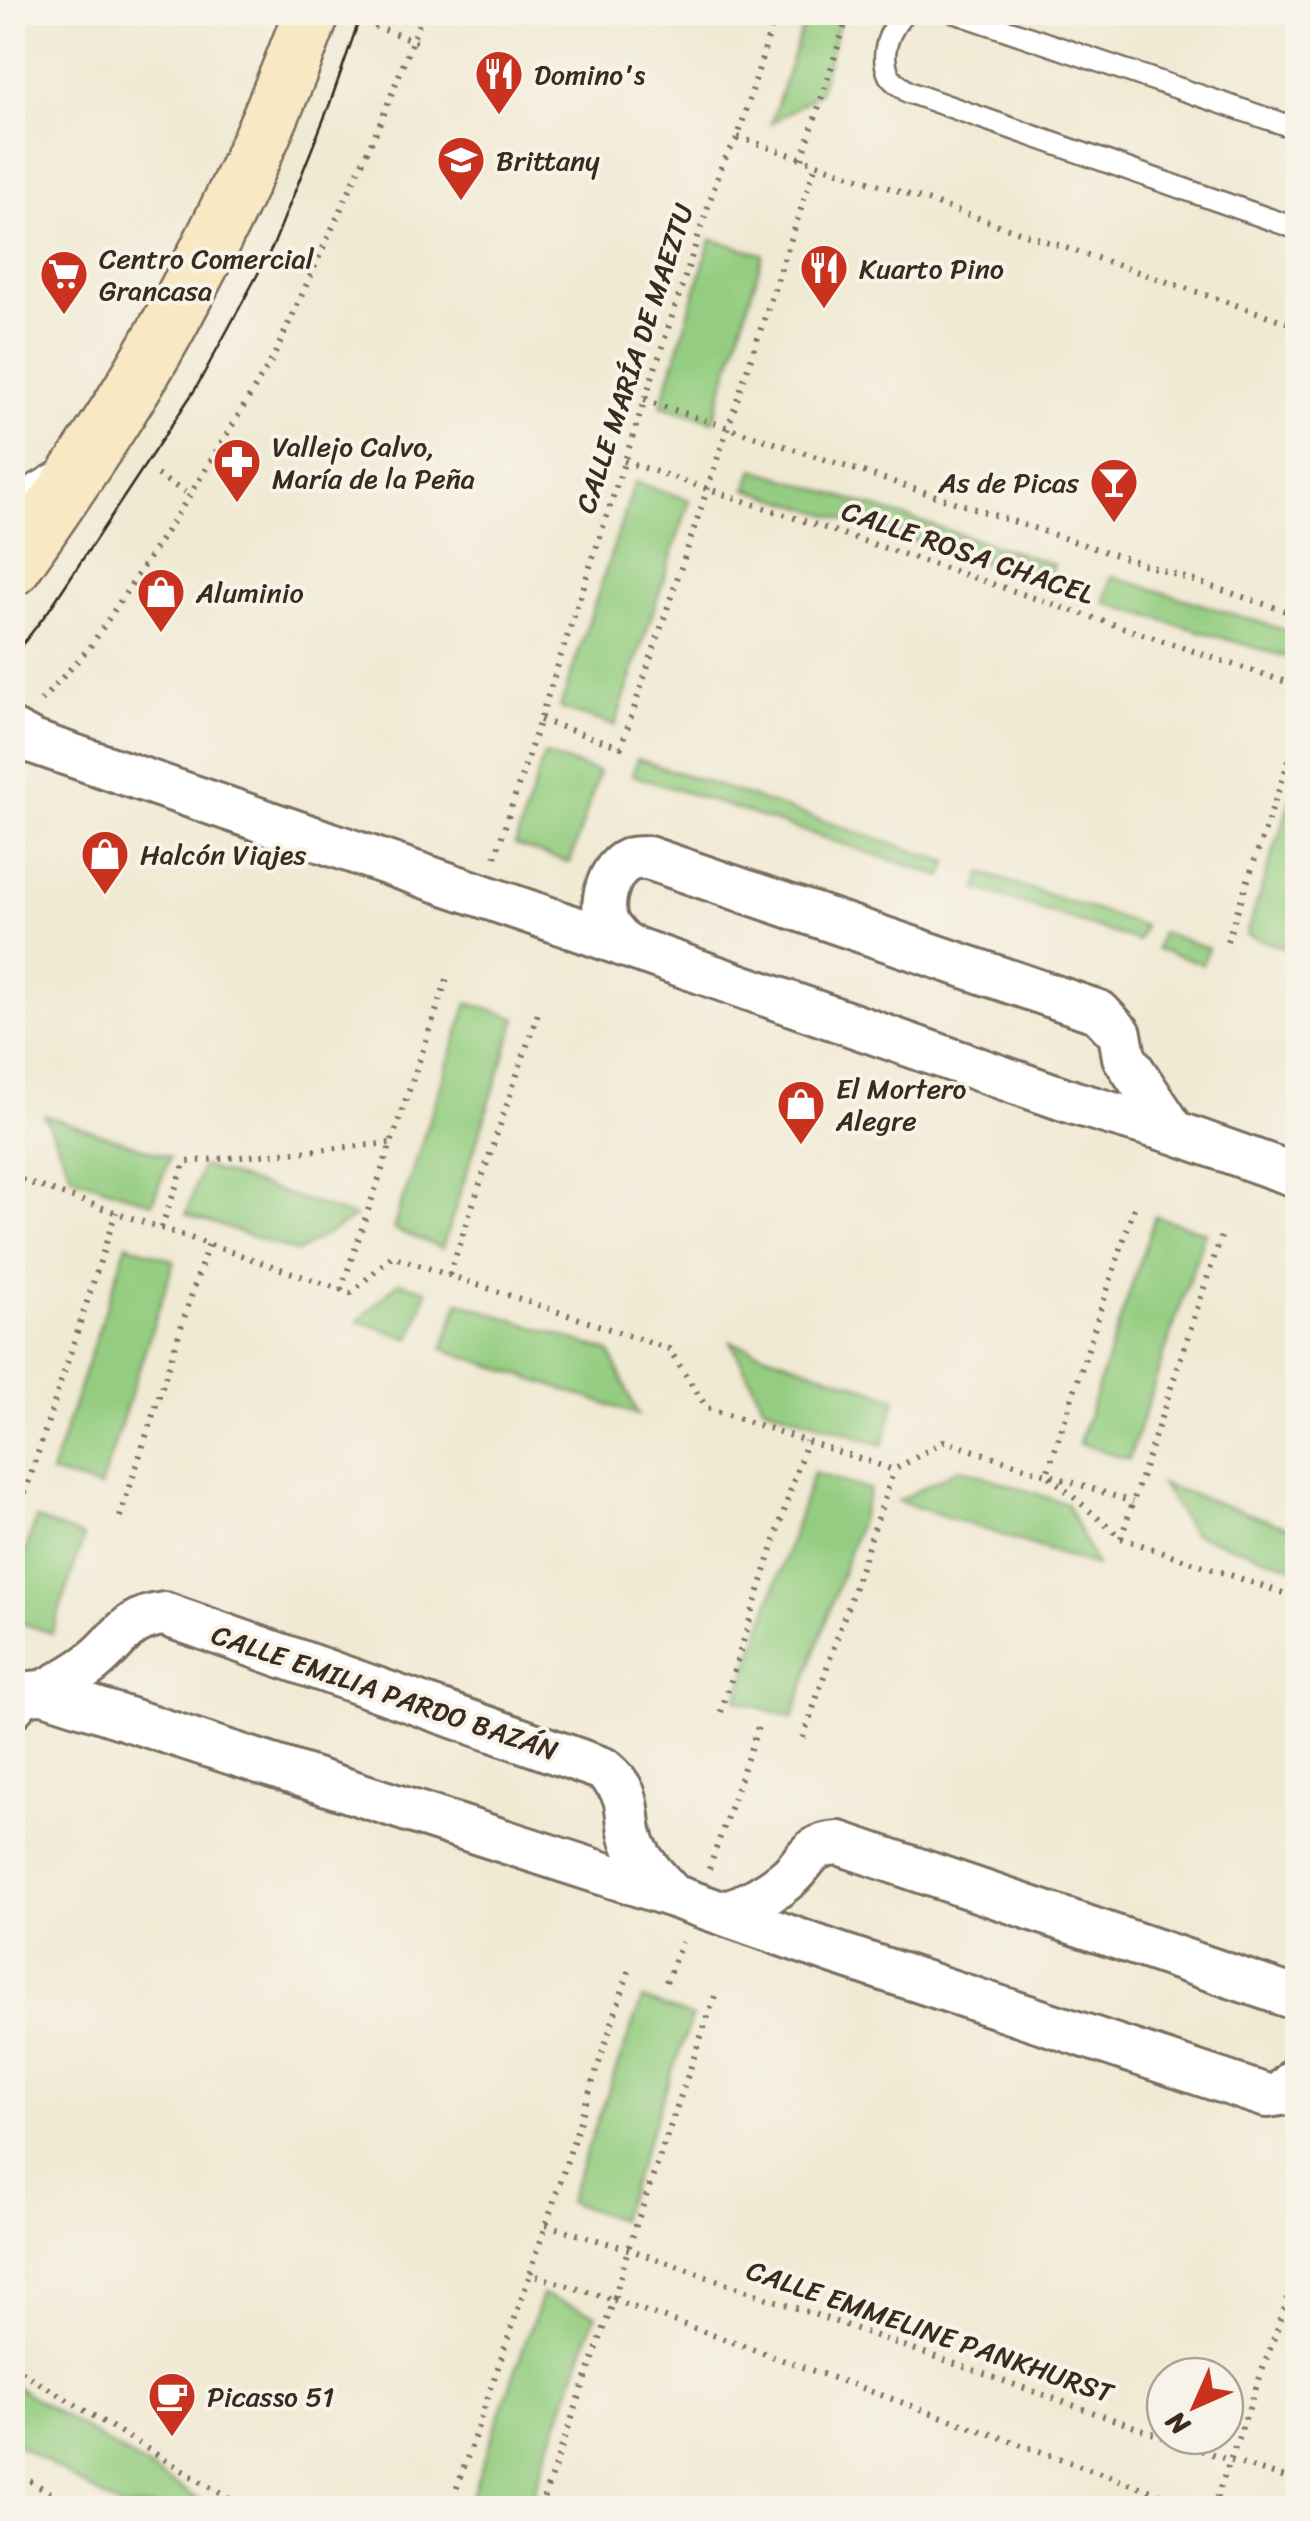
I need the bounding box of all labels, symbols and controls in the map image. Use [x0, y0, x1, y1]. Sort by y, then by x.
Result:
restaurant icon: Domino's [473, 48, 525, 116]
place label: Domino's [534, 50, 646, 99]
school or university icon: Brittany [435, 134, 487, 202]
place label: Brittany [496, 136, 600, 185]
street label: CALLE MARÍA DE MAEZTU [561, 197, 708, 520]
place label: Centro Comercial Grancasa [99, 234, 315, 315]
restaurant icon: Kuarto Pino [798, 242, 850, 310]
place label: Kuarto Pino [859, 244, 1004, 293]
supermarket icon: Centro Comercial Grancasa [38, 248, 90, 316]
place label: Vallejo Calvo, María de la Peña [272, 422, 475, 503]
pharmacy icon: Vallejo Calvo, María de la Peña [211, 436, 263, 504]
bar icon: As de Picas [1088, 456, 1140, 524]
place label: As de Picas [937, 458, 1079, 507]
street label: CALLE ROSA CHACEL [835, 486, 1101, 619]
shop icon: Aluminio [135, 566, 187, 634]
place label: Aluminio [195, 568, 304, 617]
shop icon: Halcón Viajes [79, 828, 131, 896]
place label: Halcón Viajes [140, 830, 307, 879]
place label: El Mortero Alegre [835, 1064, 967, 1145]
shop icon: El Mortero Alegre [775, 1078, 827, 1146]
street label: CALLE EMILIA PARDO BAZÁN [205, 1610, 565, 1775]
street label: CALLE EMMELINE PANKHURST [740, 2246, 1122, 2418]
north arrow [1145, 2356, 1245, 2456]
cafe icon: Picasso 51 [146, 2370, 198, 2438]
place label: Picasso 51 [207, 2372, 334, 2421]
text: N [1153, 2399, 1203, 2448]

